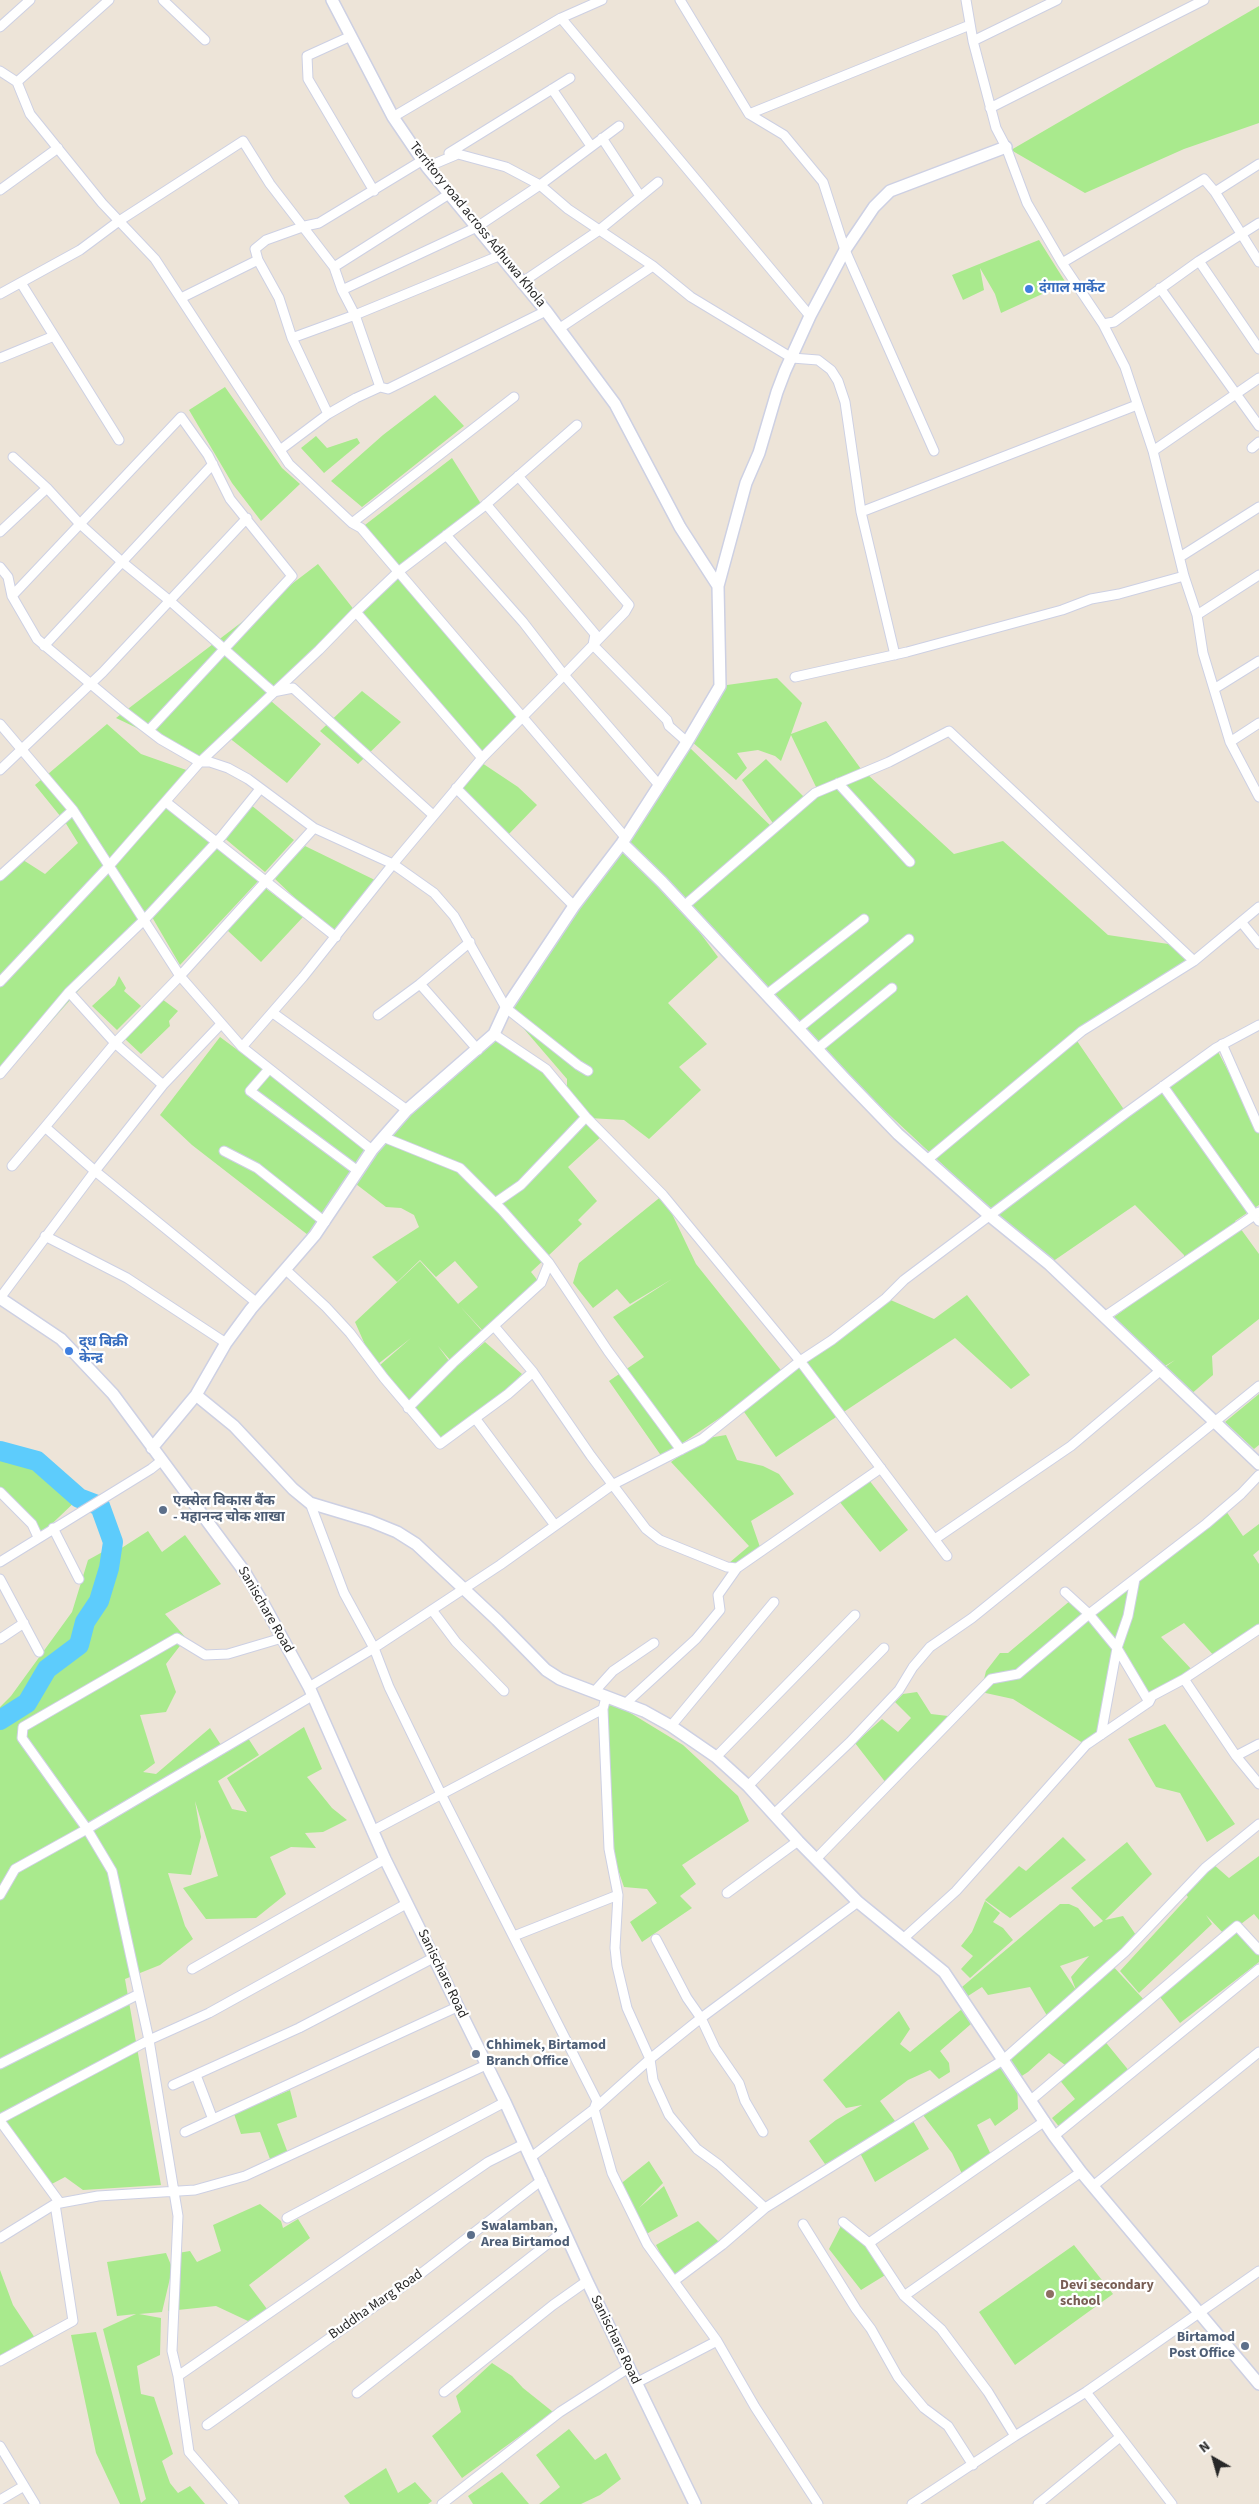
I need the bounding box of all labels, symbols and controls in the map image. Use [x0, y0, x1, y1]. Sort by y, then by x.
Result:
street label: Territory road across Adhuwa Khola [405, 139, 549, 311]
place label: दंगाल मार्केट [1039, 281, 1105, 297]
marker: दंगाल मार्केट [1023, 283, 1035, 295]
place label: दूध बिक्री केन्द्र [79, 1335, 128, 1368]
marker: दूध बिक्री केन्द्र [63, 1345, 75, 1357]
place label: एक्सेल विकास बैंक - महानन्द चोक शाखा [173, 1494, 285, 1526]
marker: एक्सेल विकास बैंक - महानन्द चोक शाखा [157, 1504, 169, 1516]
street label: Sanischare Road [233, 1564, 297, 1656]
street label: Sanischare Road [413, 1927, 471, 2021]
place label: Chhimek, Birtamod Branch Office [486, 2038, 606, 2070]
marker: Chhimek, Birtamod Branch Office [470, 2048, 482, 2060]
place label: Swalamban, Area Birtamod [481, 2219, 570, 2252]
marker: Swalamban, Area Birtamod [465, 2229, 477, 2241]
street label: Buddha Marg Road [326, 2266, 426, 2344]
place label: Devi secondary school [1060, 2278, 1154, 2310]
marker: Devi secondary school [1044, 2288, 1056, 2300]
street label: Sanischare Road [586, 2293, 644, 2387]
place label: Birtamod Post Office [1169, 2330, 1235, 2362]
marker: Birtamod Post Office [1239, 2340, 1251, 2352]
north arrow [1189, 2434, 1239, 2484]
text: N [1195, 2436, 1215, 2458]

